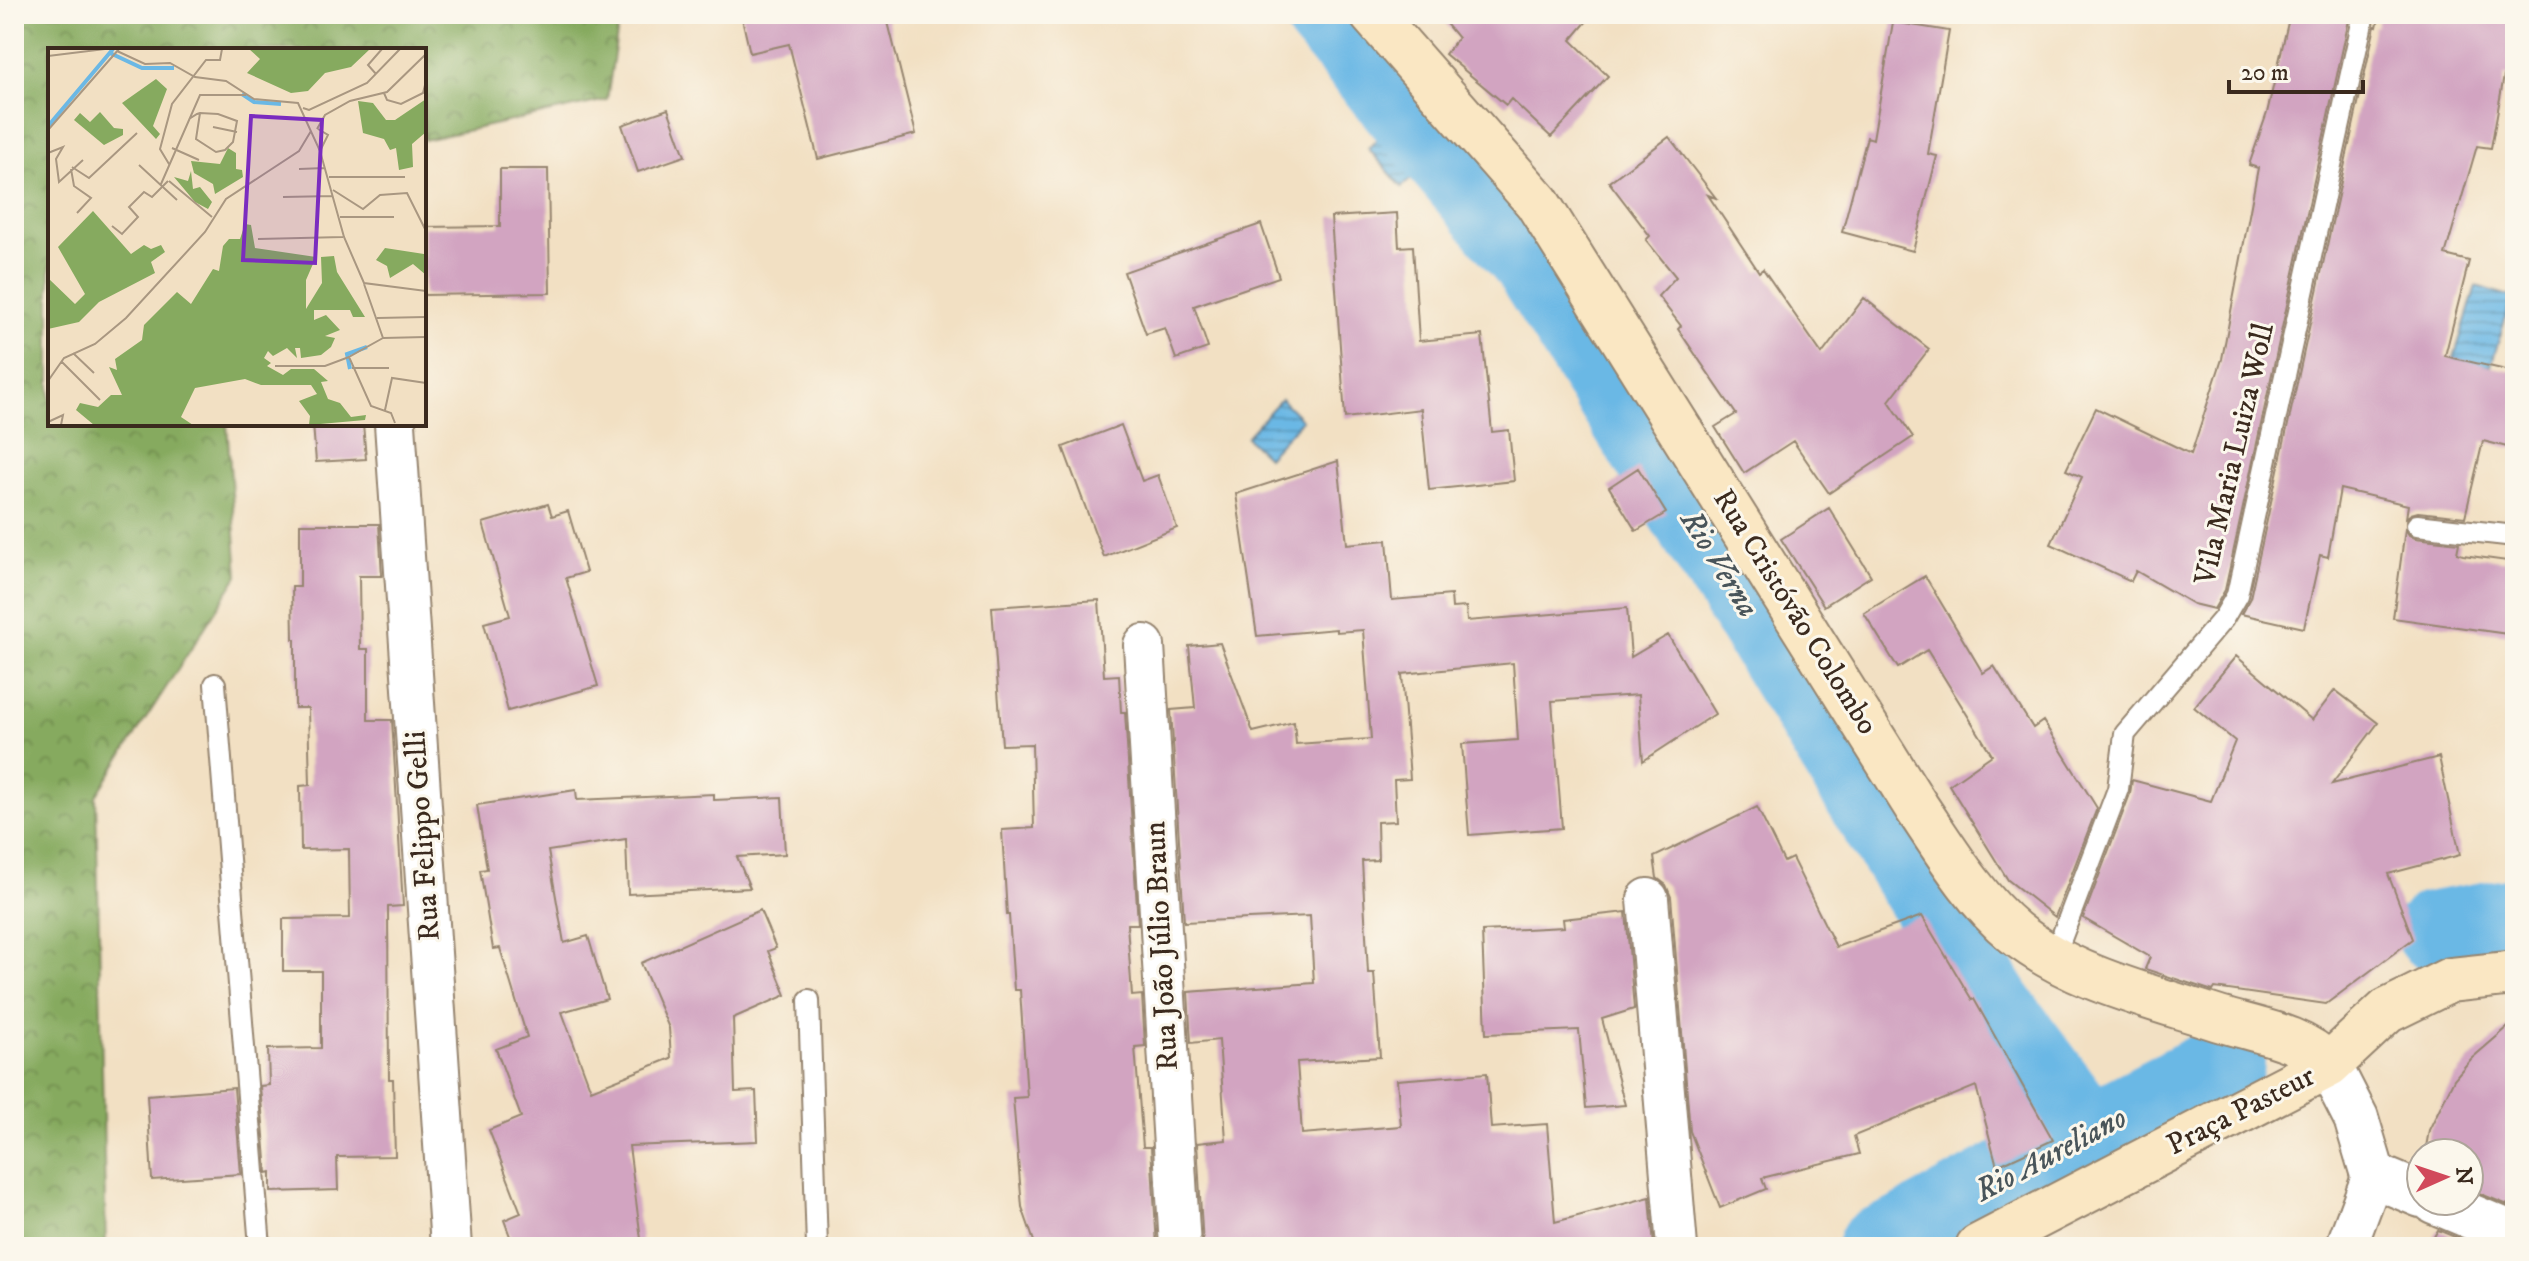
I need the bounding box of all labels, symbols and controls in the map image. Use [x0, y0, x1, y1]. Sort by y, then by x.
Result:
scale bar [2229, 44, 2363, 94]
inset map [48, 48, 426, 426]
text: 20 m [2241, 58, 2289, 88]
street label: Vila Maria Luiza Woll [2187, 320, 2283, 589]
street label: Rua Cristóvão Colombo [1704, 482, 1886, 742]
water label: Rio Verna [1670, 502, 1768, 625]
street label: Rua Felippo Gelli [397, 730, 449, 942]
street label: Rua João Júlio Braun [1137, 820, 1187, 1072]
street label: Praça Pasteur [2161, 1058, 2321, 1164]
water label: Rio Aureliano [1967, 1098, 2134, 1212]
north arrow [2405, 1137, 2485, 1217]
text: N [2450, 1166, 2477, 1186]

